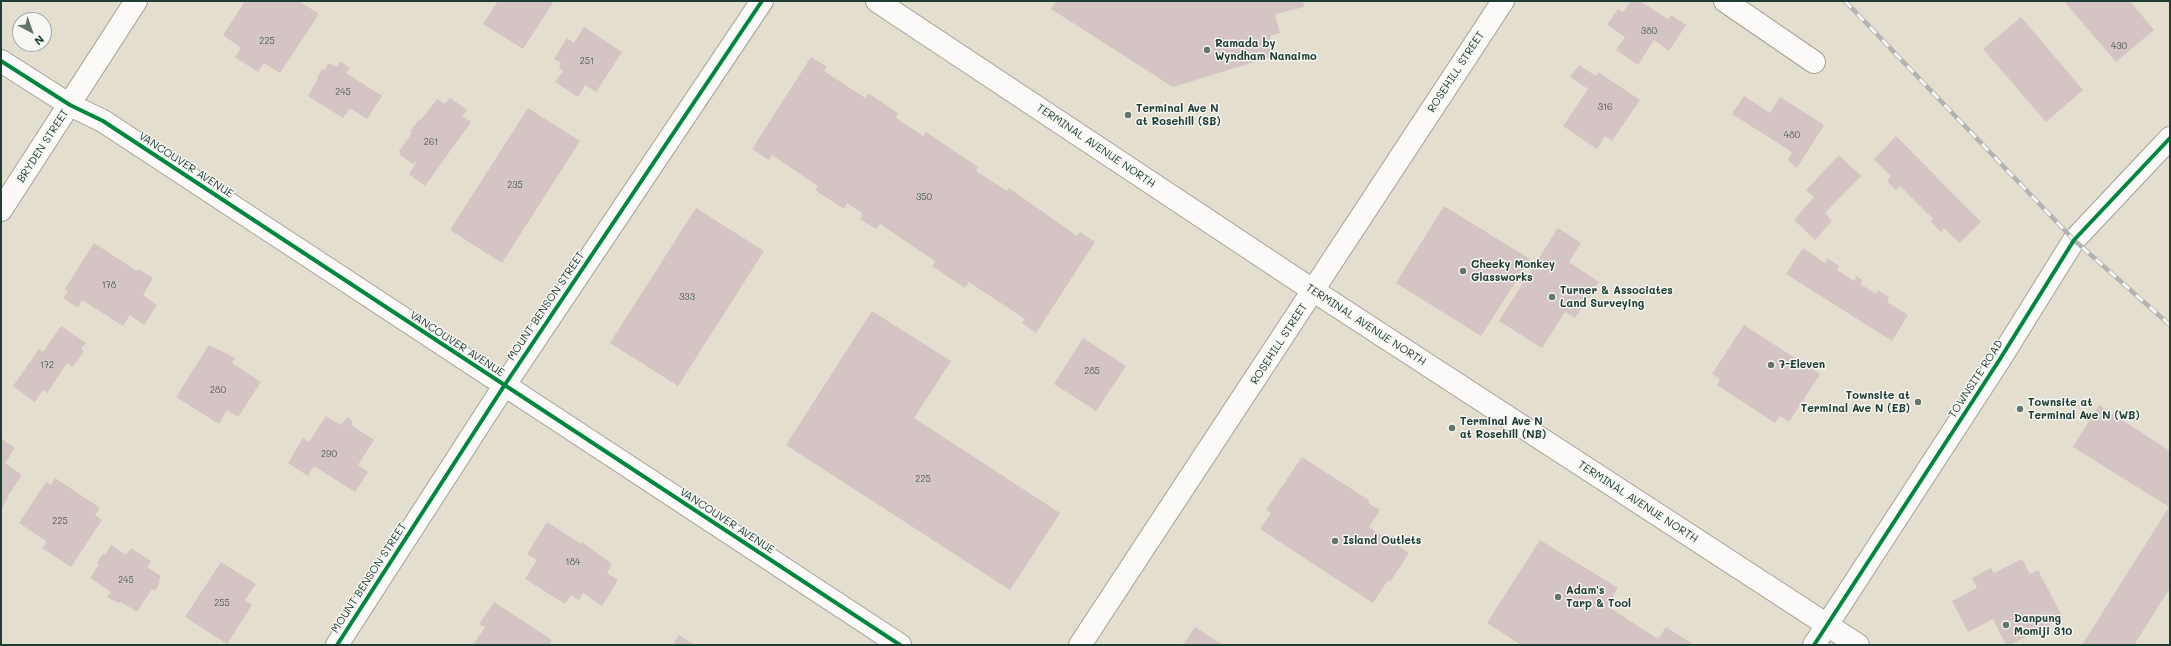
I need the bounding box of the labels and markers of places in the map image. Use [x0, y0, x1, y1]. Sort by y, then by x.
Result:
place label: Ramada by Wyndham Nanaimo [1215, 37, 1317, 63]
marker: Ramada by Wyndham Nanaimo [1202, 45, 1212, 55]
place label: Terminal Ave N at Rosehill (SB) [1136, 102, 1221, 128]
marker: Terminal Ave N at Rosehill (SB) [1123, 110, 1133, 120]
place label: Cheeky Monkey Glassworks [1471, 258, 1555, 284]
marker: Cheeky Monkey Glassworks [1458, 266, 1468, 276]
place label: Turner & Associates Land Surveying [1560, 284, 1673, 310]
marker: Turner & Associates Land Surveying [1547, 292, 1557, 302]
place label: 7-Eleven [1779, 358, 1825, 372]
marker: 7-Eleven [1766, 360, 1776, 370]
place label: Townsite at Terminal Ave N (EB) [1801, 389, 1910, 415]
place label: Townsite at Terminal Ave N (WB) [2028, 396, 2140, 422]
marker: Townsite at Terminal Ave N (EB) [1913, 397, 1923, 407]
marker: Townsite at Terminal Ave N (WB) [2015, 404, 2025, 414]
place label: Terminal Ave N at Rosehill (NB) [1460, 415, 1546, 441]
marker: Terminal Ave N at Rosehill (NB) [1447, 423, 1457, 433]
place label: Island Outlets [1343, 534, 1421, 548]
marker: Island Outlets [1330, 536, 1340, 546]
place label: Adam's Tarp & Tool [1566, 584, 1631, 610]
marker: Adam's Tarp & Tool [1553, 592, 1563, 602]
place label: Danpung Momiji 310 [2014, 612, 2072, 638]
marker: Danpung Momiji 310 [2001, 620, 2011, 630]

